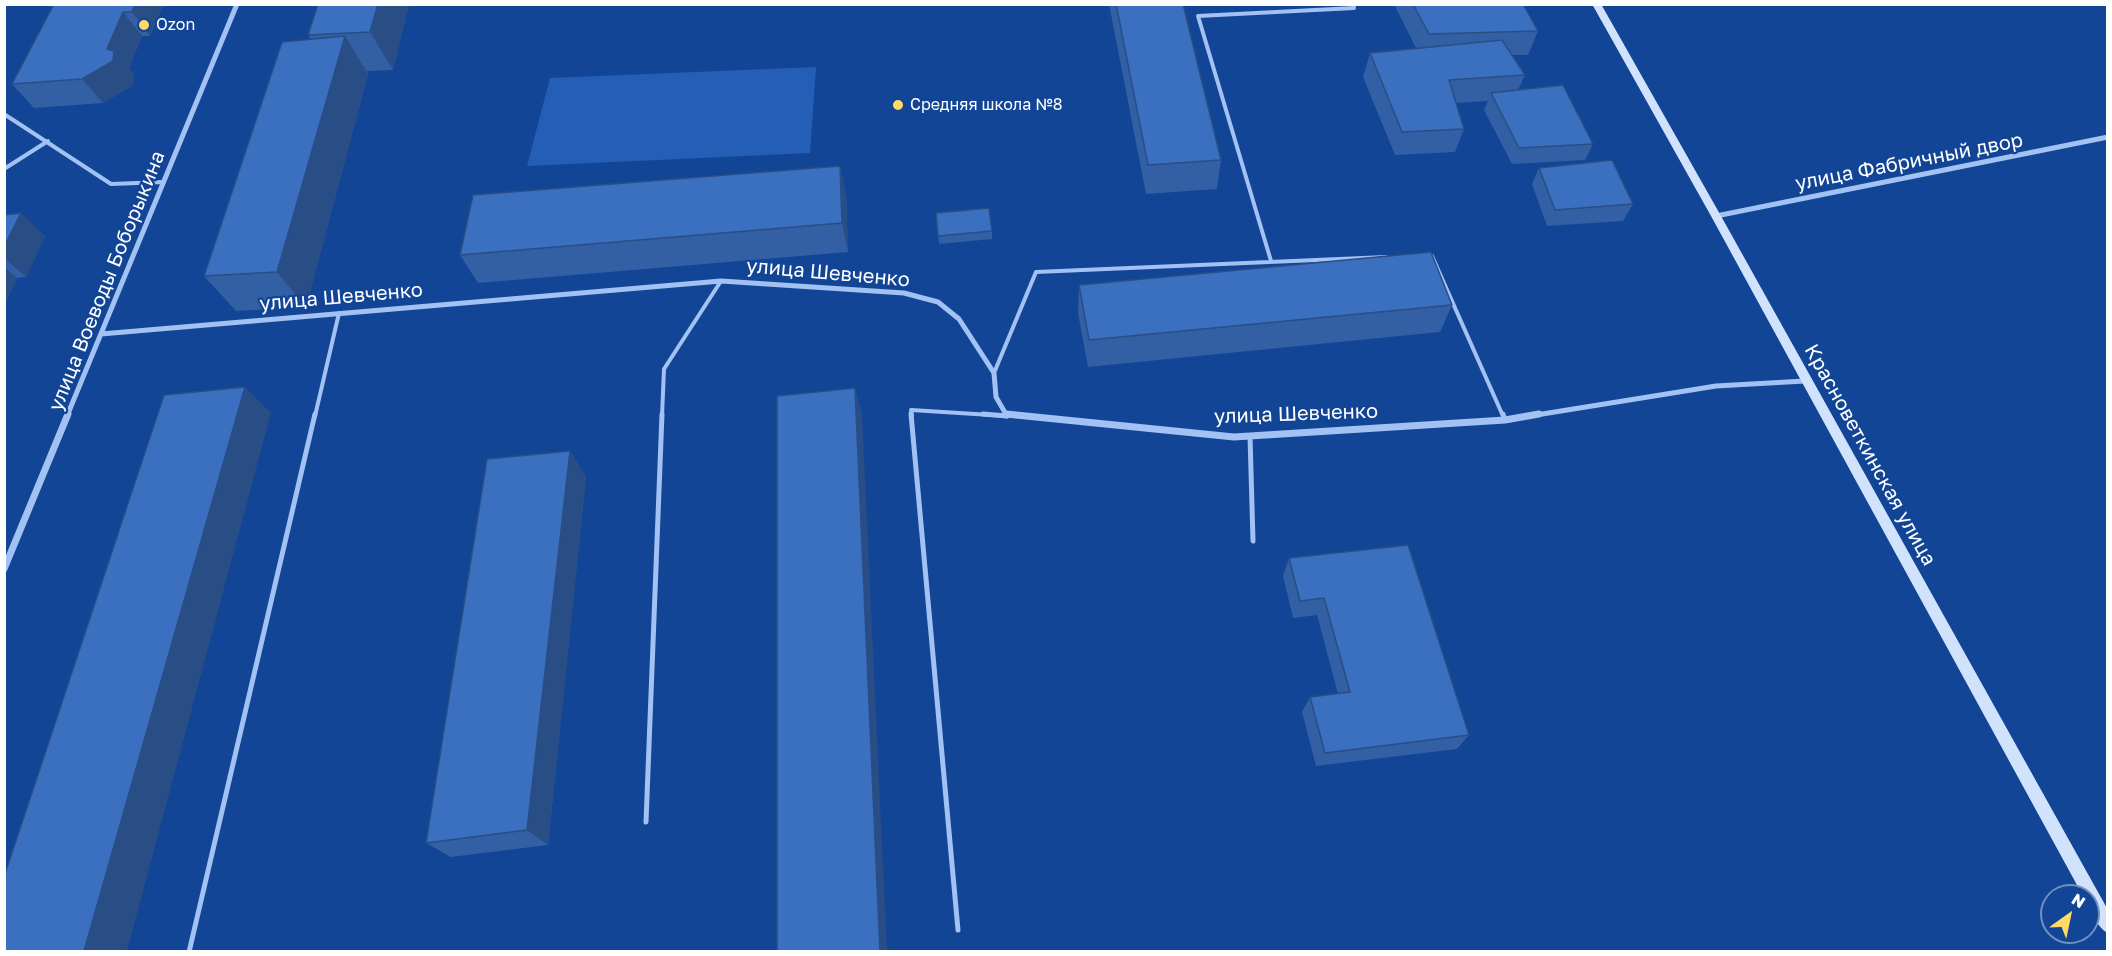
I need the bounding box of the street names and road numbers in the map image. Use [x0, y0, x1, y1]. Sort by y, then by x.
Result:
street label: улица Фабричный двор [1793, 128, 2025, 196]
street label: улица Воеводы Боборыкина [44, 147, 170, 415]
street label: улица Шевченко [745, 254, 911, 292]
street label: улица Шевченко [258, 278, 424, 316]
street label: Красноветкинская улица [1799, 340, 1941, 570]
street label: улица Шевченко [1214, 399, 1378, 429]

